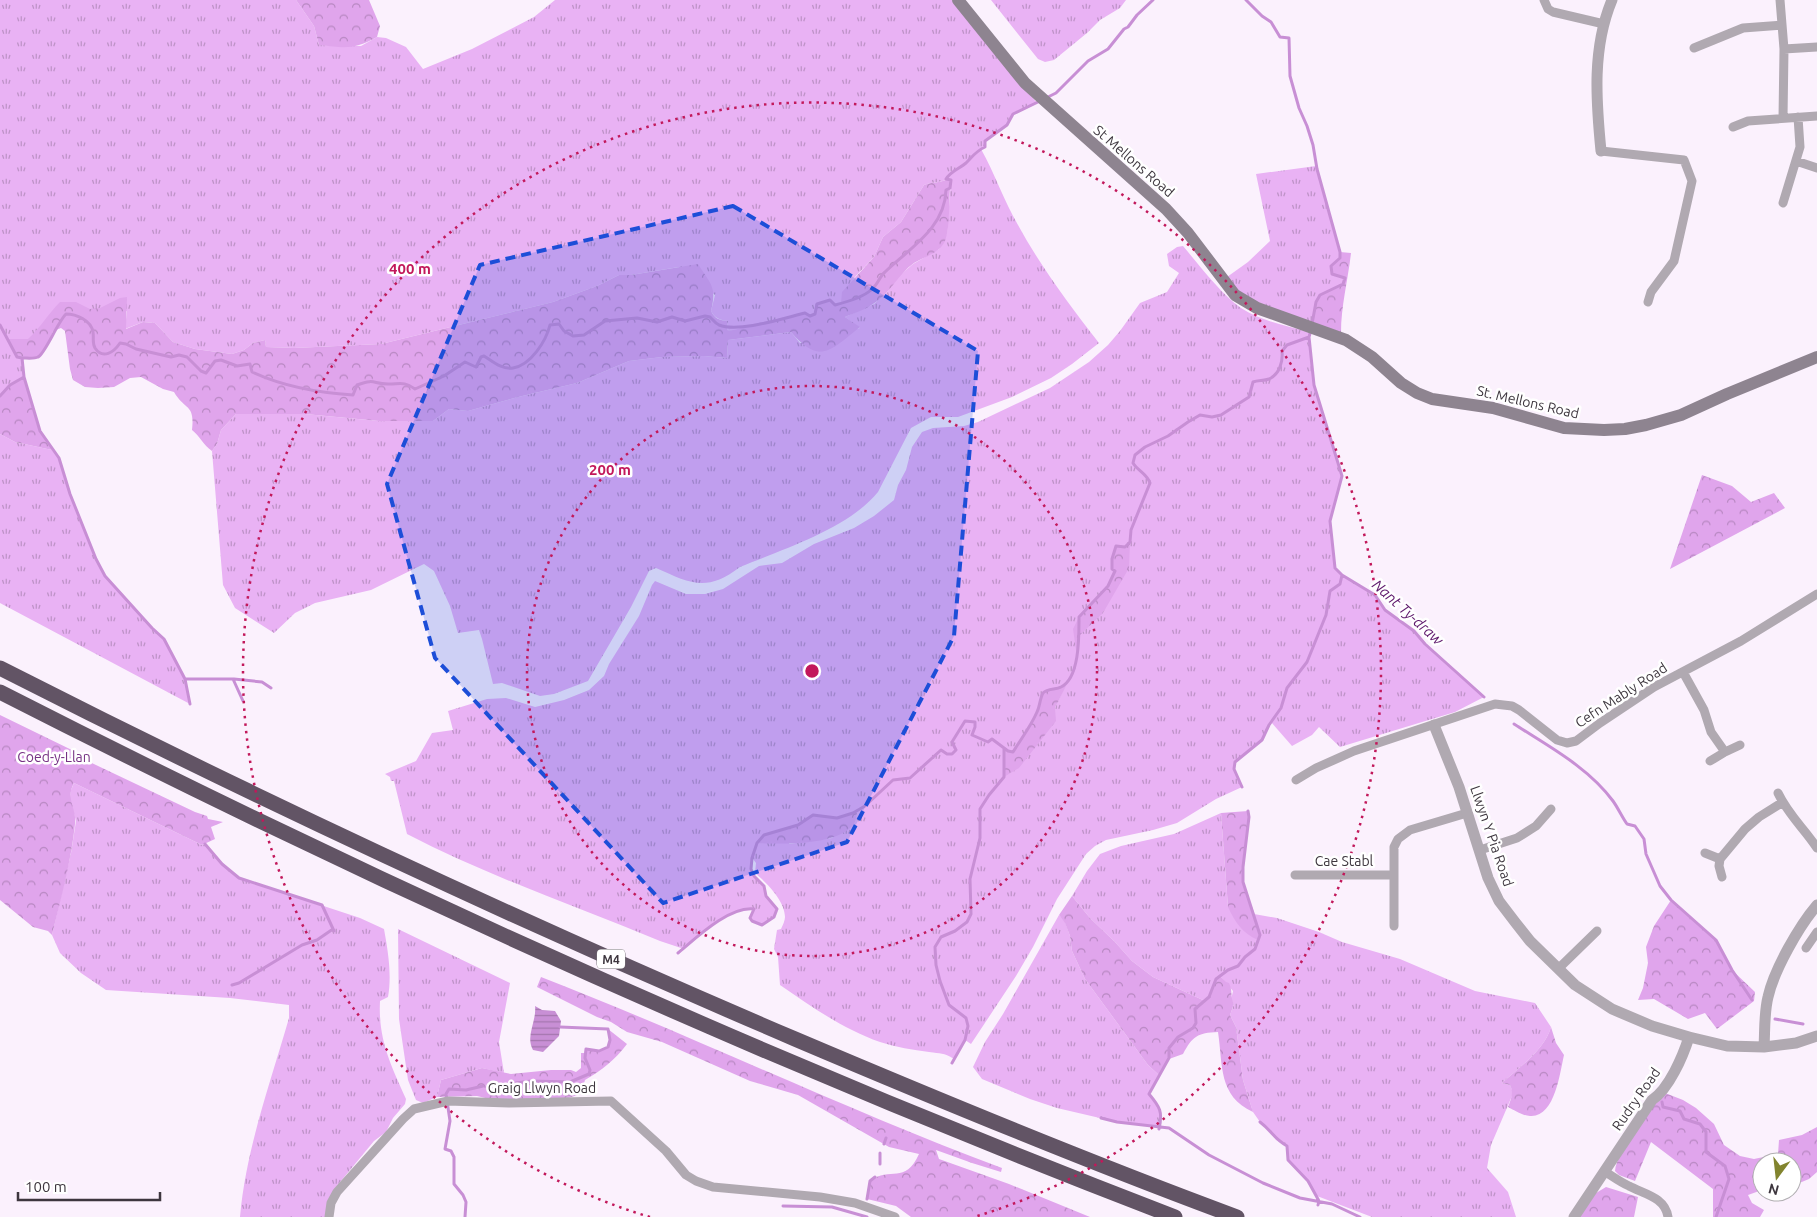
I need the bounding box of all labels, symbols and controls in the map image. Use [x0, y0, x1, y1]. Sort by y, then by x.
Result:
street label: St Mellons Road [1091, 122, 1177, 200]
text: 400 m [389, 260, 431, 277]
street label: St. Mellons Road [1475, 382, 1581, 422]
text: 200 m [589, 461, 631, 478]
water label: Nant Ty-draw [1369, 576, 1448, 649]
street label: Cefn Mably Road [1572, 659, 1670, 731]
centre of rings [803, 662, 821, 680]
park label: Coed-y-Llan [17, 749, 91, 765]
street label: Llwyn Y Pia Road [1467, 783, 1517, 889]
street label: Cae Stabl [1315, 853, 1374, 869]
road number: M4 [597, 950, 625, 969]
street label: Rudry Road [1609, 1065, 1663, 1133]
street label: Graig Llwyn Road [488, 1080, 596, 1096]
north arrow [1752, 1152, 1802, 1202]
scale bar [18, 1170, 160, 1202]
text: 100 m [25, 1178, 67, 1195]
text: N [1767, 1180, 1781, 1199]

